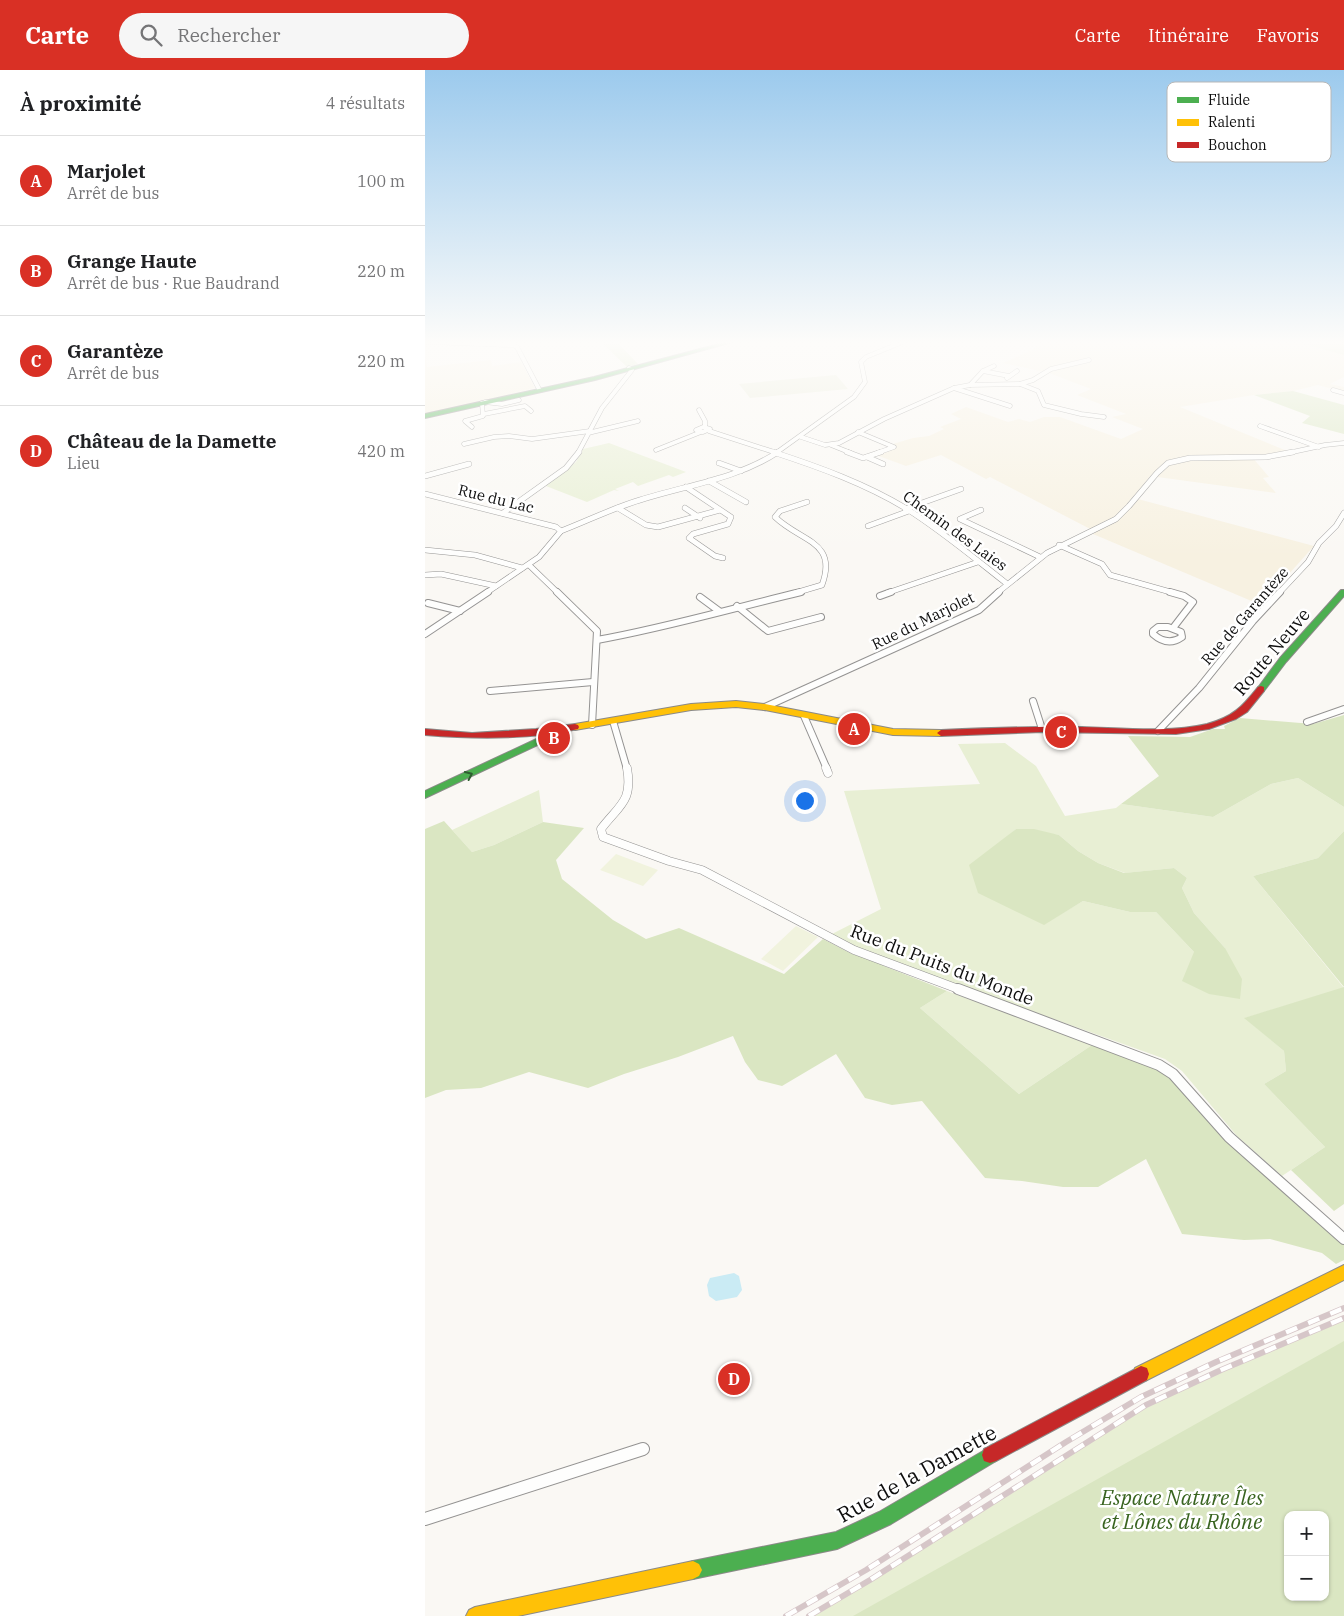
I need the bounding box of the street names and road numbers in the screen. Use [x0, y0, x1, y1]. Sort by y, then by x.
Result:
street label: Rue du Lac [456, 480, 536, 517]
street label: Chemin des Laies [899, 486, 1011, 575]
street label: Rue de Garantèze [1197, 563, 1292, 669]
street label: Rue du Marjolet [869, 588, 977, 654]
street label: Route Neuve [1228, 603, 1315, 700]
street label: Rue du Puits du Monde [847, 919, 1037, 1010]
street label: Rue de la Damette [832, 1418, 1001, 1529]

